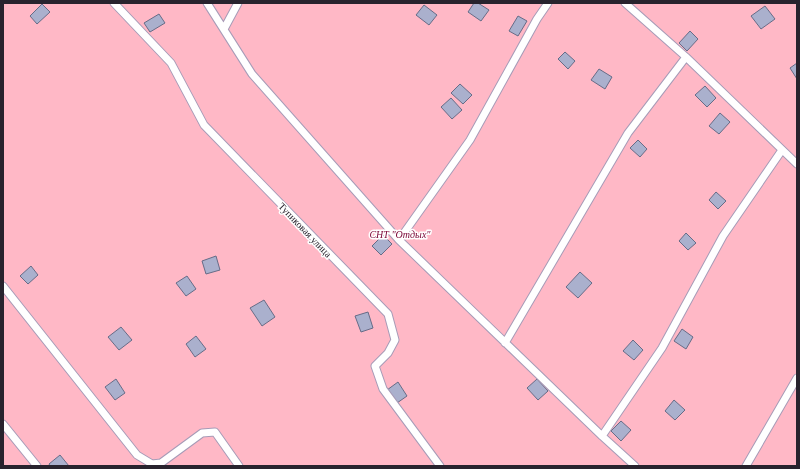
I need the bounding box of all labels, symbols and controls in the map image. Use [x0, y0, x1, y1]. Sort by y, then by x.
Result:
street label: Тупиковая улица [276, 200, 334, 260]
park label: СНТ "Отдых" [369, 229, 431, 240]

